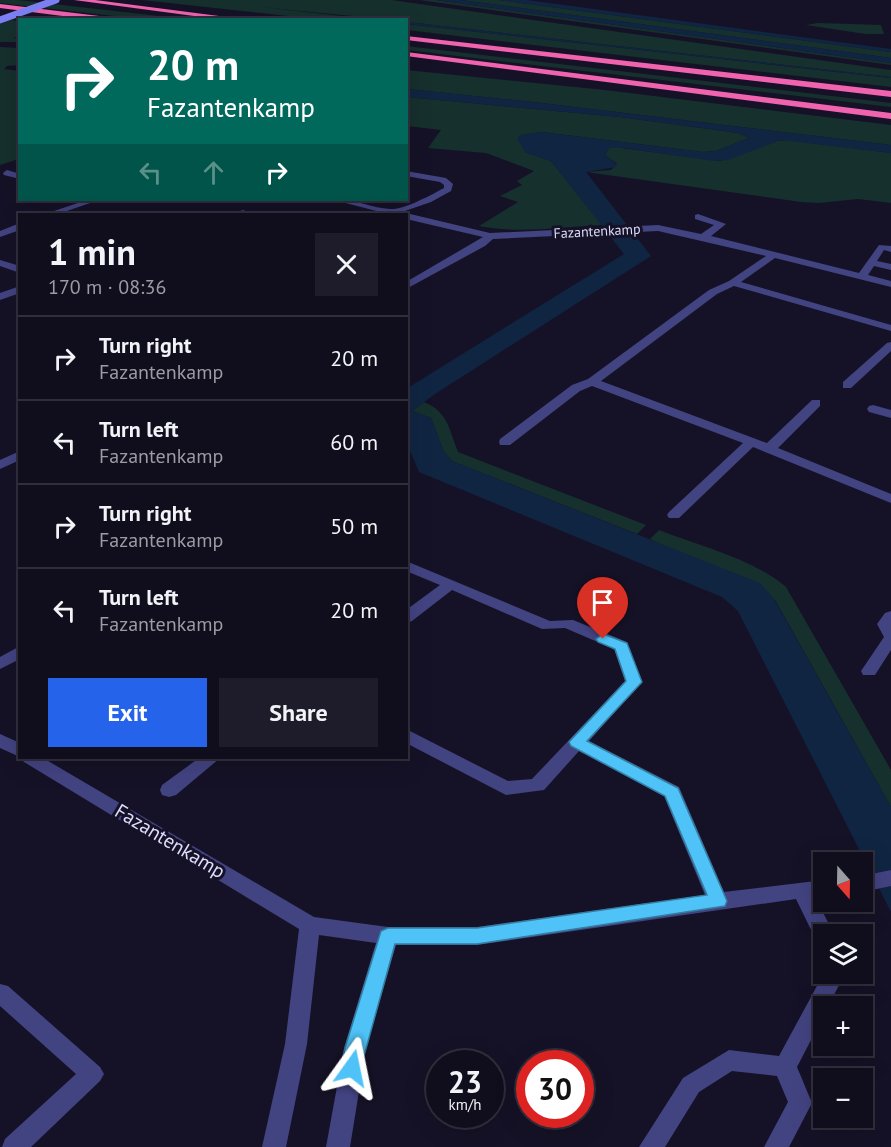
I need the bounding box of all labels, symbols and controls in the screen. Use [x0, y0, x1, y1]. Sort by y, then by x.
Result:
text: 20 m [147, 37, 239, 92]
icon: right [48, 42, 126, 120]
text: Fazantenkamp [147, 90, 315, 124]
icon: left [134, 156, 167, 189]
icon: ahead [197, 156, 230, 189]
icon: right [260, 156, 293, 189]
street label: Fazantenkamp [553, 220, 641, 242]
text: 1 min [48, 228, 136, 275]
button: close [315, 233, 378, 296]
text: 170 m · 08:36 [48, 274, 166, 300]
text: Turn right [99, 331, 191, 359]
icon: right [48, 342, 81, 375]
text: 20 m [330, 344, 378, 372]
text: Fazantenkamp [99, 359, 223, 385]
text: Turn left [99, 415, 179, 443]
icon: left [48, 426, 81, 459]
text: 60 m [330, 428, 378, 456]
text: Fazantenkamp [99, 443, 223, 469]
text: Turn right [99, 499, 191, 527]
icon: right [48, 510, 81, 543]
text: 50 m [330, 512, 378, 540]
text: Fazantenkamp [99, 527, 223, 553]
pin [577, 577, 628, 639]
text: Turn left [99, 583, 179, 611]
icon: arrive [586, 586, 619, 619]
icon: left [48, 594, 81, 627]
text: 20 m [330, 596, 378, 624]
text: Fazantenkamp [99, 611, 223, 637]
button: Exit [48, 678, 207, 747]
button: Share [219, 678, 378, 747]
street label: Fazantenkamp [110, 798, 230, 884]
north arrow [813, 852, 873, 912]
map controls [813, 852, 873, 1128]
button: layers [813, 924, 873, 984]
button: + [813, 996, 873, 1056]
position arrow [320, 1036, 384, 1100]
speed limit sign: 30 [516, 1050, 594, 1128]
text: 23 [448, 1062, 482, 1101]
button: − [813, 1068, 873, 1128]
text: km/h [449, 1095, 481, 1114]

